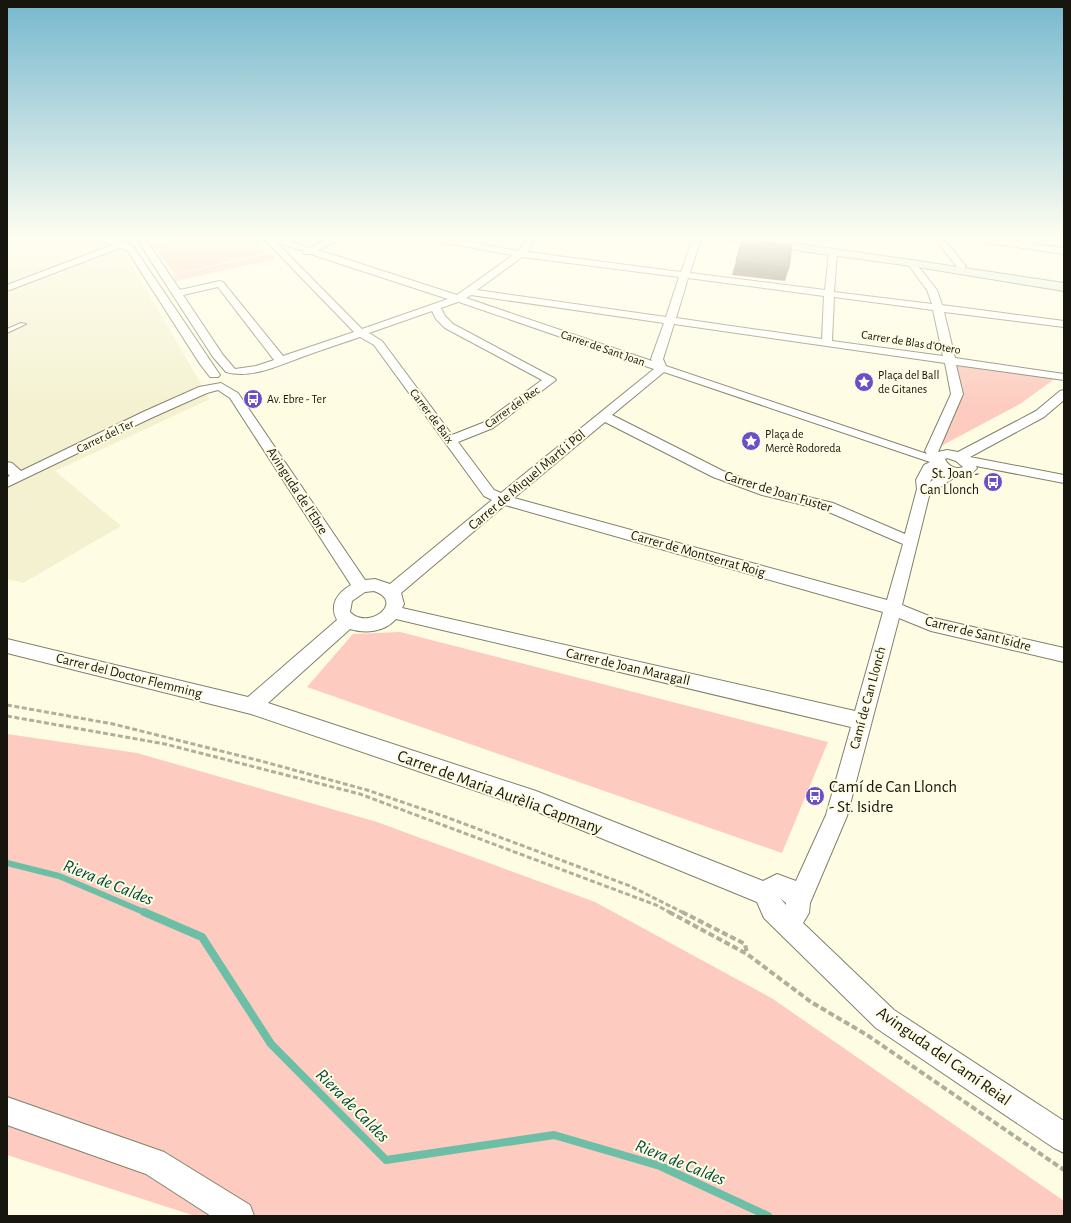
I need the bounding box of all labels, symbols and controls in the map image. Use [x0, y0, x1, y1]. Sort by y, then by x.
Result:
street label: Carrer de Sant Joan [559, 328, 647, 368]
street label: Carrer de Blas d'Otero [860, 328, 962, 356]
place label: Plaça del Ball de Gitanes [878, 369, 939, 395]
place icon: Plaça del Ball de Gitanes [853, 371, 875, 393]
street label: Carrer del Rec [482, 384, 542, 430]
street label: Carrer de Baix [408, 387, 456, 445]
bus stop icon: Av. Ebre - Ter [242, 388, 264, 410]
place label: Av. Ebre - Ter [267, 393, 326, 405]
street label: Carrer del Ter [75, 417, 136, 455]
street label: Carrer de Miquel Martí i Pol [466, 427, 588, 533]
place label: Plaça de Mercè Rodoreda [765, 428, 841, 454]
place icon: Plaça de Mercè Rodoreda [740, 430, 762, 452]
street label: Avinguda de l'Ebre [264, 445, 330, 537]
place label: St. Joan - Can Llonch [920, 467, 979, 497]
street label: Carrer de Joan Fuster [723, 469, 834, 515]
bus stop icon: St. Joan - Can Llonch [982, 471, 1004, 493]
street label: Carrer de Montserrat Roig [629, 528, 767, 580]
street label: Carrer de Sant Isidre [923, 614, 1033, 654]
street label: Camí de Can Llonch [848, 645, 888, 751]
street label: Carrer de Joan Maragall [565, 646, 691, 688]
street label: Carrer del Doctor Flemming [54, 651, 204, 701]
street label: Carrer de Maria Aurèlia Capmany [395, 747, 605, 838]
place label: Camí de Can Llonch - St. Isidre [829, 778, 957, 815]
bus stop icon: Camí de Can Llonch - St. Isidre [804, 785, 826, 807]
water label: Riera de Caldes [60, 857, 156, 909]
street label: Avinguda del Camí Reial [874, 1003, 1014, 1109]
water label: Riera de Caldes [312, 1066, 392, 1146]
water label: Riera de Caldes [632, 1137, 728, 1189]

